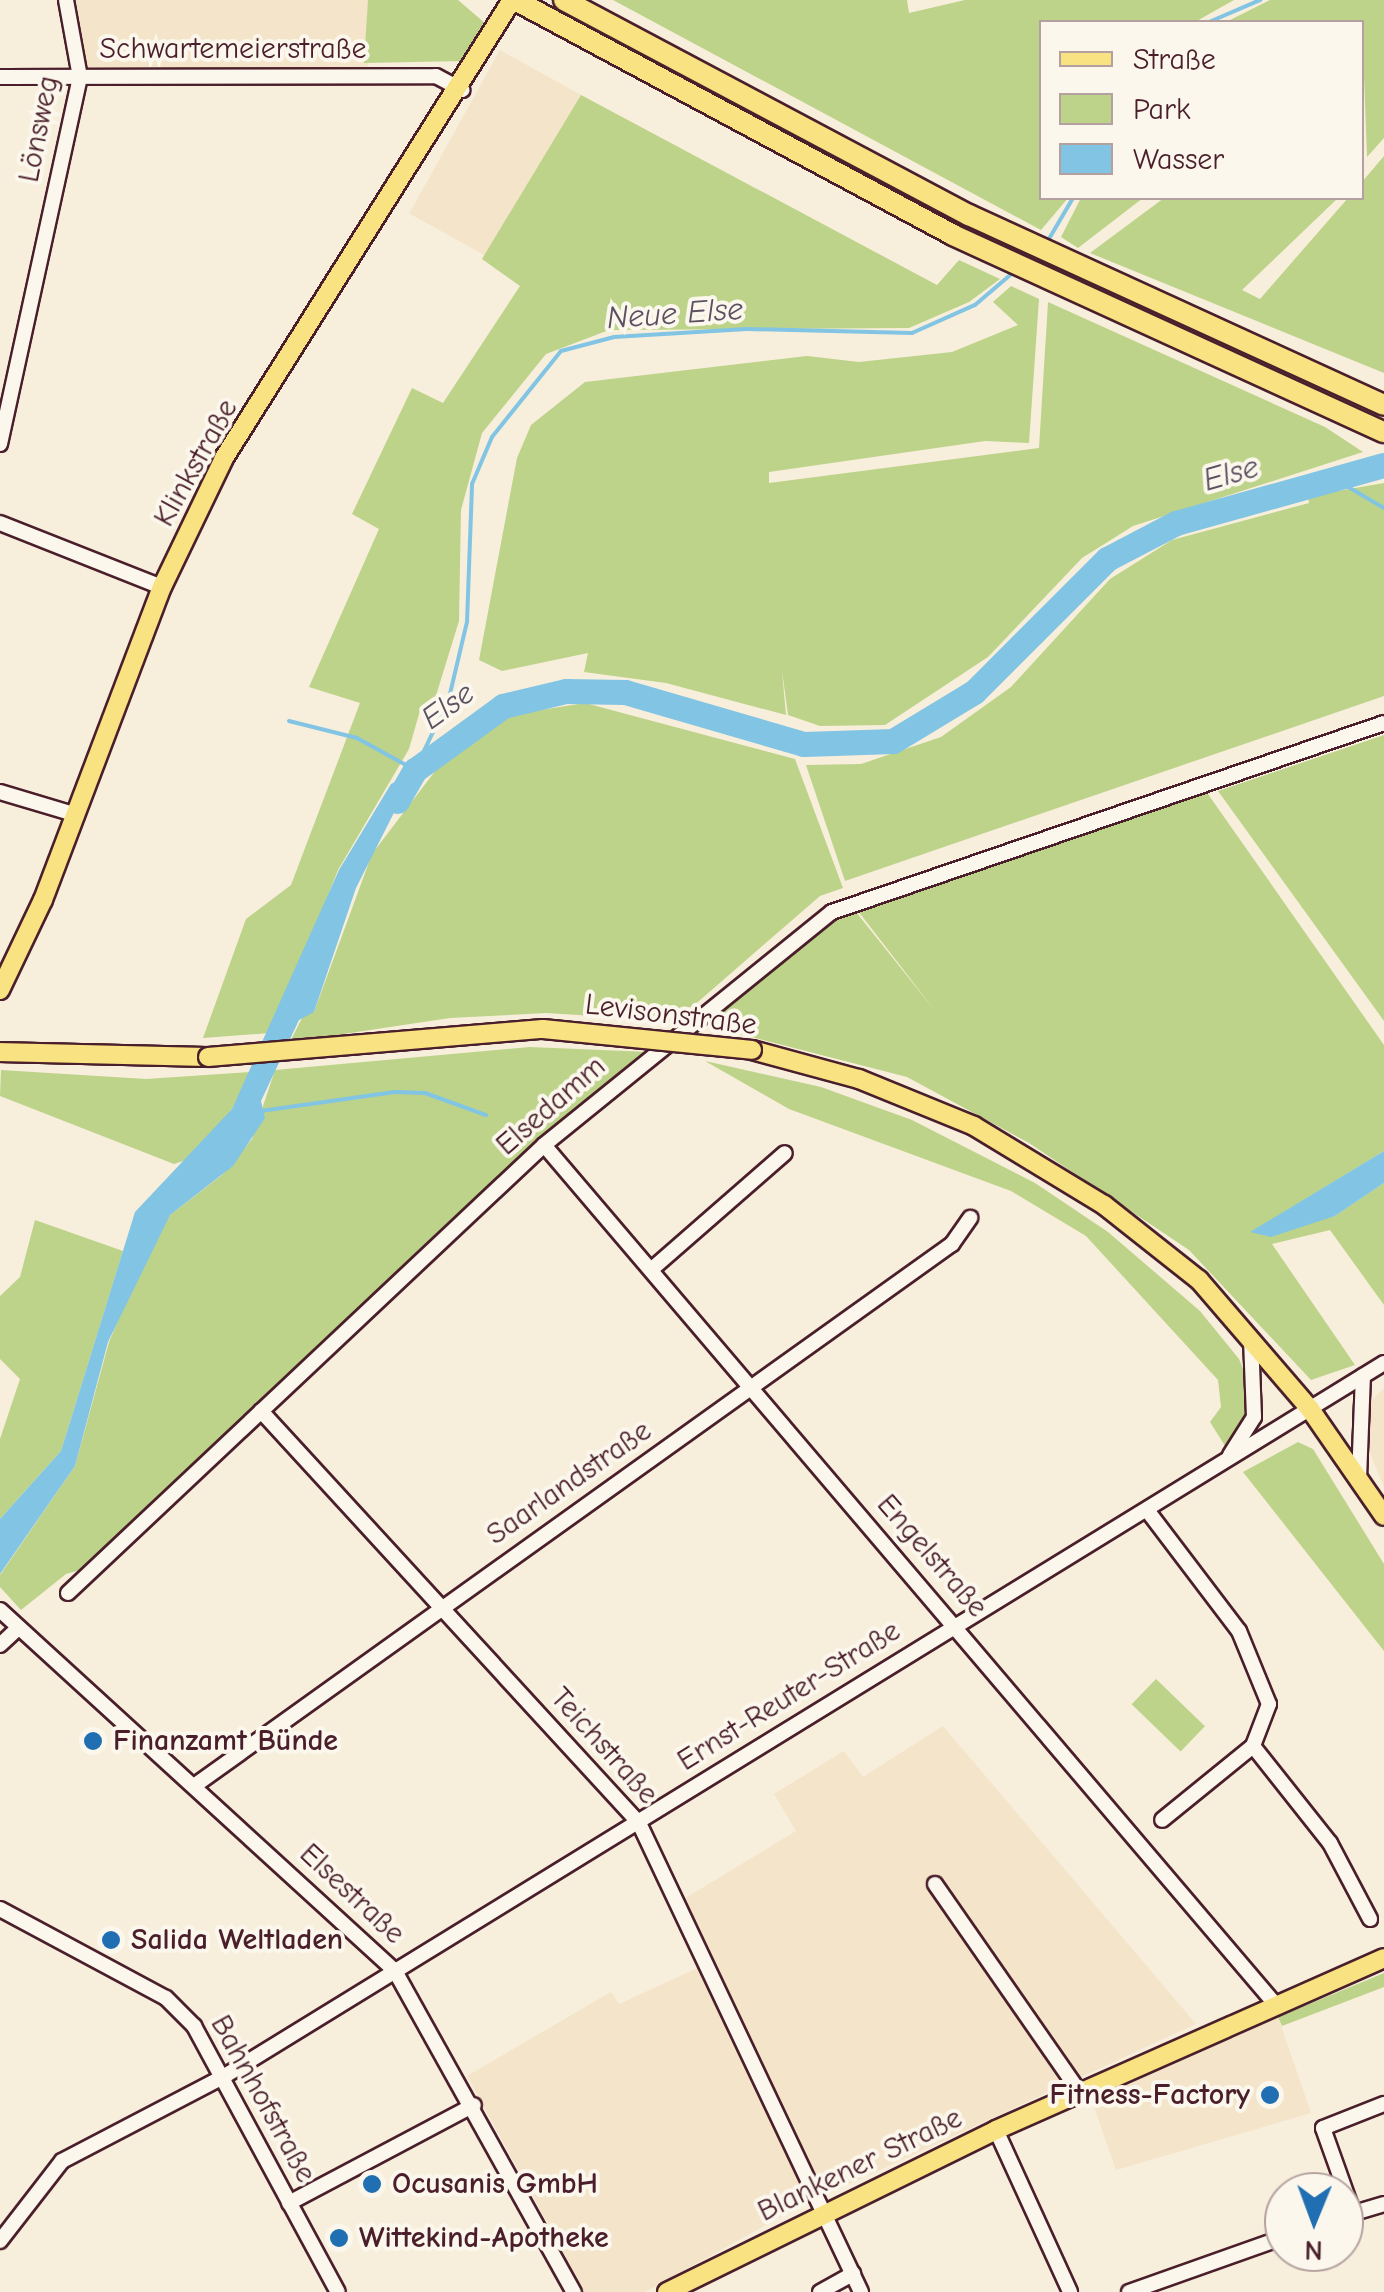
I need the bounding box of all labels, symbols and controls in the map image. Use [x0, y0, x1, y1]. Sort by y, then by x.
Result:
legend [1039, 20, 1364, 200]
street label: Schwartemeierstraße [100, 31, 366, 67]
text: Straße [1133, 42, 1216, 77]
street label: Lönsweg [11, 73, 67, 185]
text: Park [1133, 92, 1190, 127]
text: Wasser [1133, 142, 1224, 177]
water label: Neue Else [606, 290, 744, 338]
street label: Klinkstraße [146, 393, 246, 533]
water label: Else [1199, 448, 1263, 500]
water label: Else [414, 674, 482, 738]
street label: Levisonstraße [583, 987, 759, 1043]
street label: Elsedamm [489, 1049, 613, 1163]
street label: Saarlandstraße [480, 1413, 658, 1553]
street label: Engelstraße [869, 1487, 995, 1625]
street label: Ernst-Reuter-Straße [671, 1613, 907, 1779]
street label: Teichstraße [542, 1680, 666, 1812]
place label: Finanzamt Bünde [113, 1723, 338, 1759]
marker: Finanzamt Bünde [82, 1730, 104, 1752]
street label: Elsestraße [292, 1836, 412, 1952]
place label: Salida Weltladen [131, 1922, 343, 1958]
marker: Salida Weltladen [100, 1929, 122, 1951]
street label: Bahnhofstraße [202, 2009, 324, 2189]
place label: Fitness-Factory [1049, 2077, 1250, 2113]
marker: Fitness-Factory [1259, 2084, 1281, 2106]
street label: Blankener Straße [752, 2100, 968, 2230]
place label: Ocusanis GmbH [392, 2166, 598, 2202]
north arrow [1264, 2172, 1364, 2272]
marker: Ocusanis GmbH [361, 2173, 383, 2195]
place label: Wittekind-Apotheke [359, 2220, 609, 2256]
marker: Wittekind-Apotheke [328, 2227, 350, 2249]
text: N [1304, 2234, 1323, 2266]

